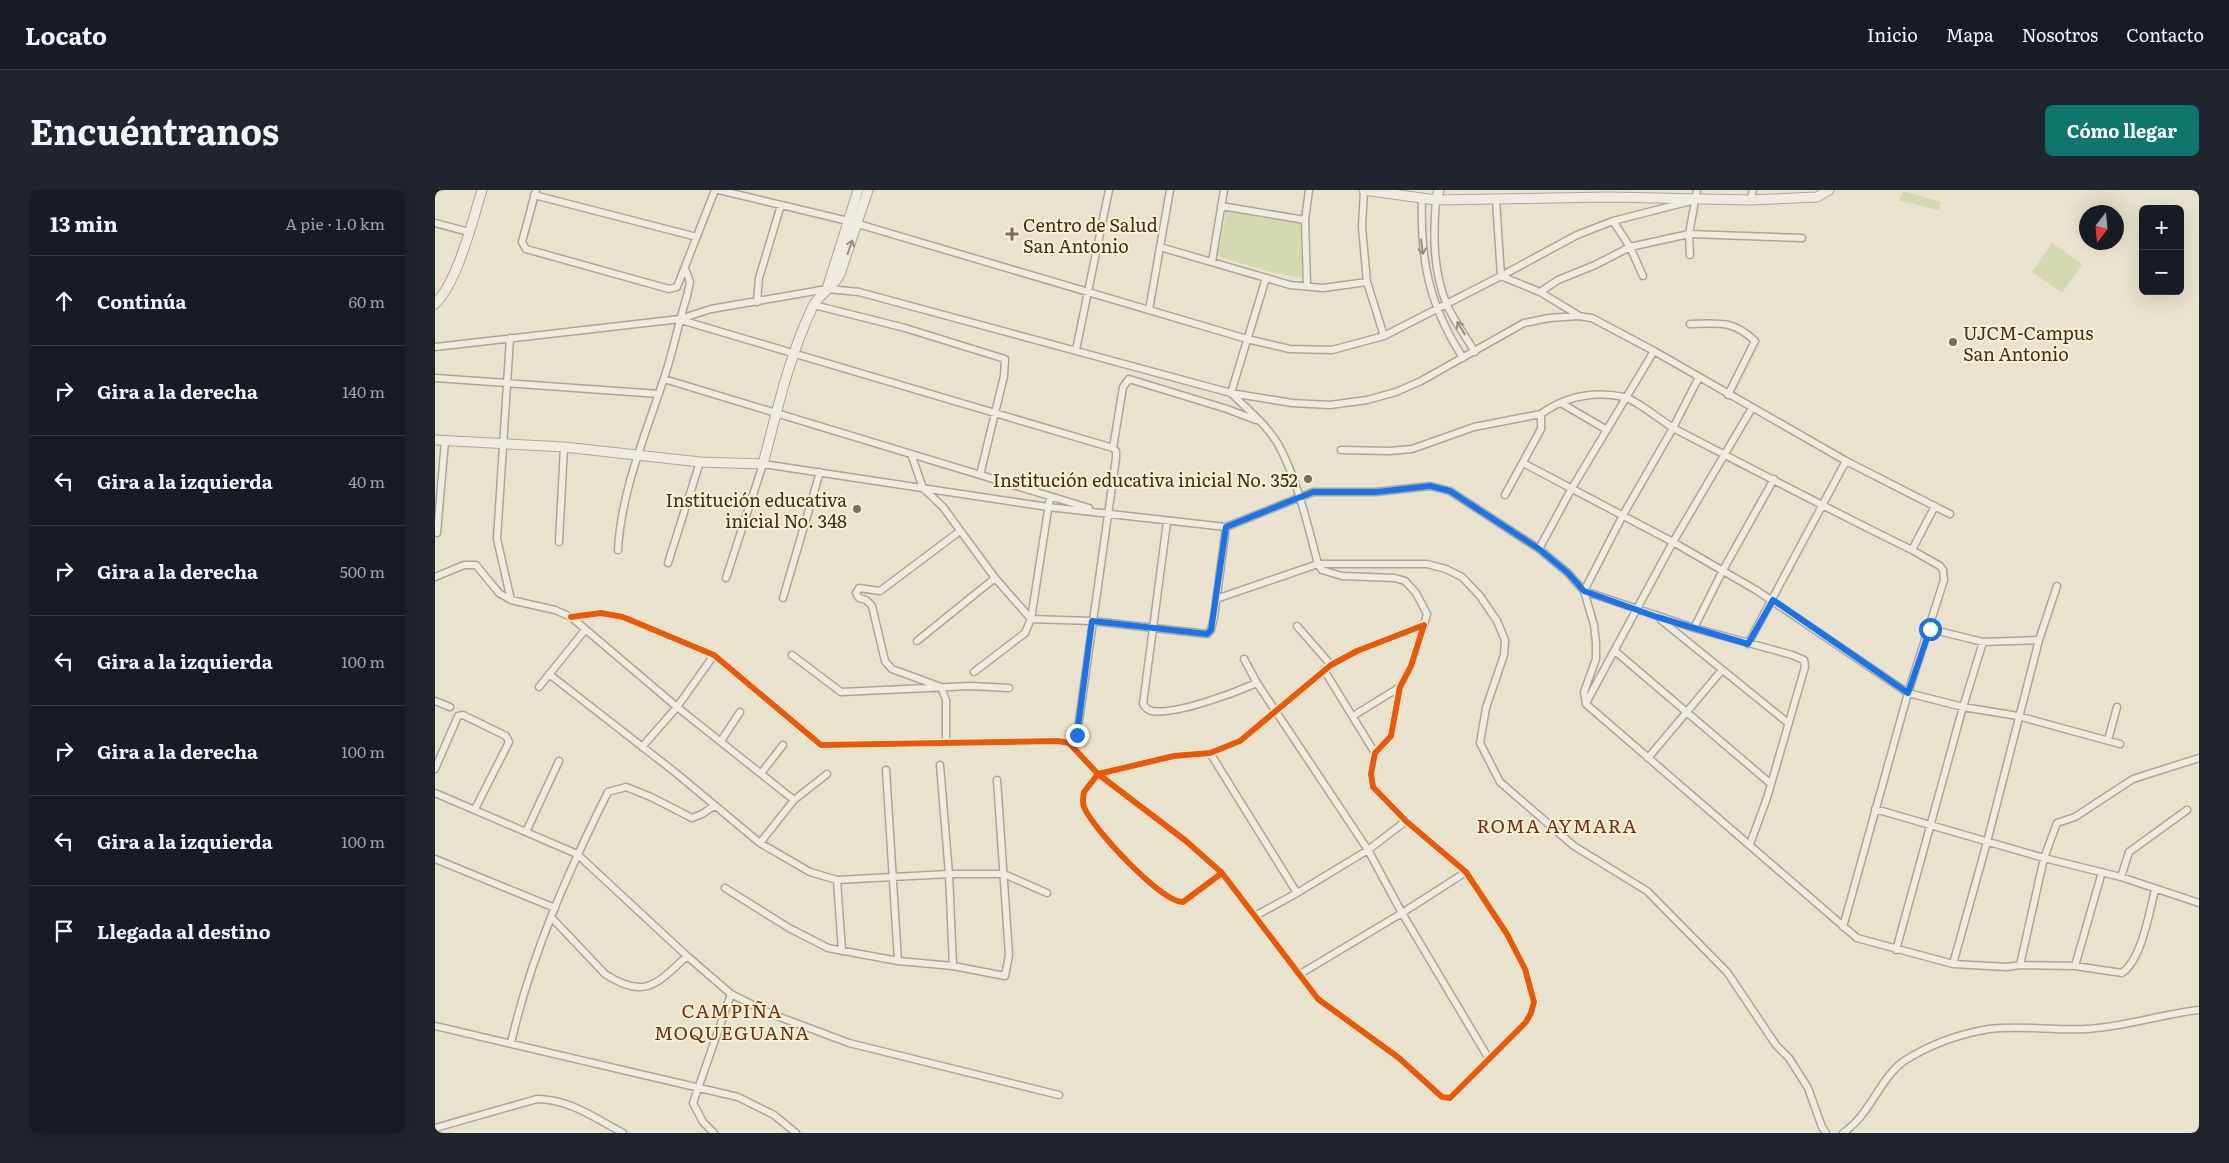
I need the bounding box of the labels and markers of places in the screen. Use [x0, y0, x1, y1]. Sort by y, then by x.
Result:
place label: Centro de Salud San Antonio [1023, 211, 1158, 259]
marker: Centro de Salud San Antonio [1005, 227, 1019, 241]
place label: UJCM-Campus San Antonio [1963, 319, 2093, 367]
marker: UJCM-Campus San Antonio [1947, 336, 1959, 348]
place label: Institución educativa inicial No. 352 [993, 466, 1298, 493]
marker: Institución educativa inicial No. 352 [1302, 473, 1314, 485]
place label: Institución educativa inicial No. 348 [665, 486, 847, 534]
marker: Institución educativa inicial No. 348 [851, 503, 863, 515]

